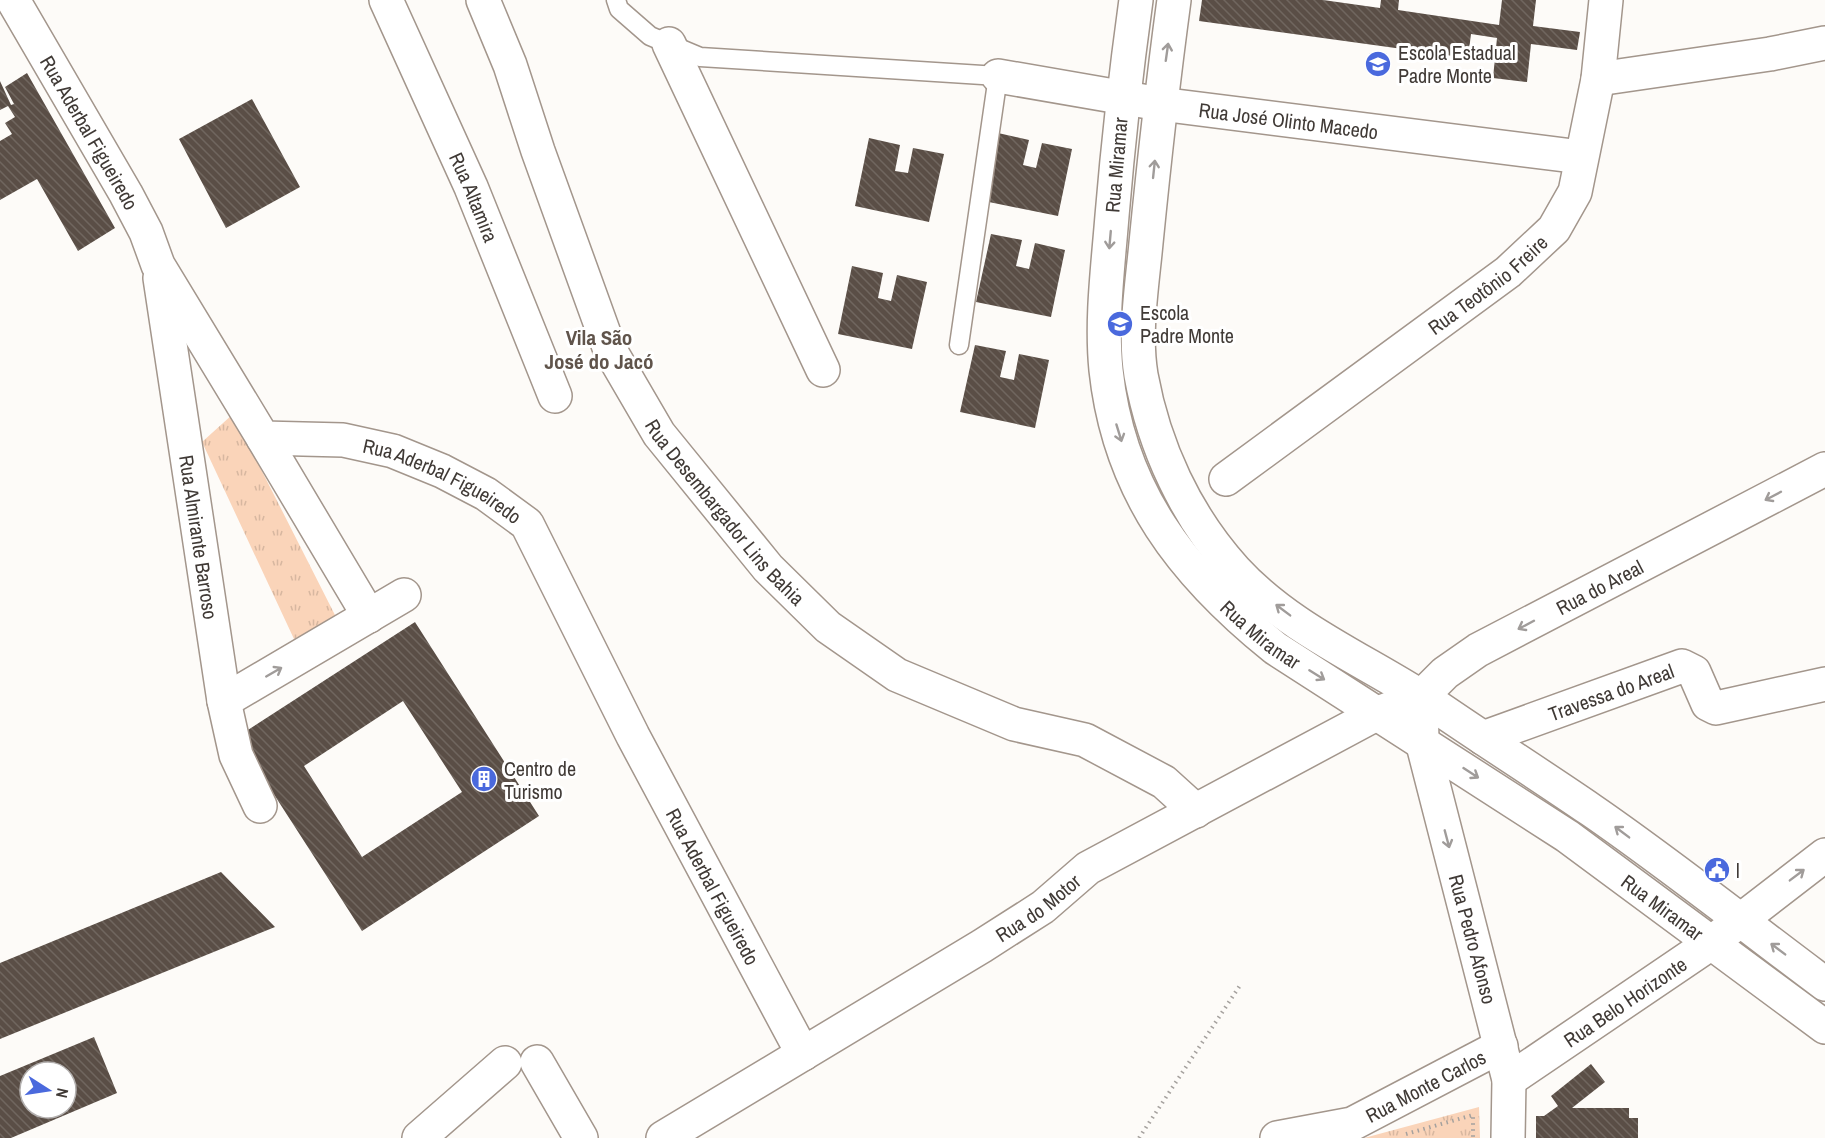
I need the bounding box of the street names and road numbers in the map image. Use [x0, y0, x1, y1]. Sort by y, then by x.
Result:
street label: Rua Aderbal Figueiredo [34, 50, 145, 214]
street label: Rua José Olinto Macedo [1197, 96, 1380, 145]
street label: Rua Miramar [1098, 116, 1134, 214]
street label: Rua Altamira [443, 148, 505, 246]
street label: Rua Teotônio Freire [1422, 229, 1553, 340]
street label: Rua Desembargador Lins Bahia [640, 414, 811, 611]
street label: Rua Aderbal Figueiredo [361, 431, 527, 529]
street label: Rua Almirante Barroso [173, 453, 225, 621]
street label: Rua do Areal [1551, 553, 1648, 621]
street label: Rua Miramar [1215, 594, 1307, 675]
street label: Travessa do Areal [1544, 657, 1677, 727]
street label: Rua Aderbal Figueiredo [660, 803, 766, 970]
street label: Rua do Motor [990, 867, 1086, 948]
street label: Rua Miramar [1616, 868, 1710, 947]
street label: Rua Pedro Afonso [1443, 871, 1503, 1007]
street label: Rua Belo Horizonte [1558, 950, 1692, 1053]
street label: Rua Monte Carlos [1360, 1043, 1490, 1128]

